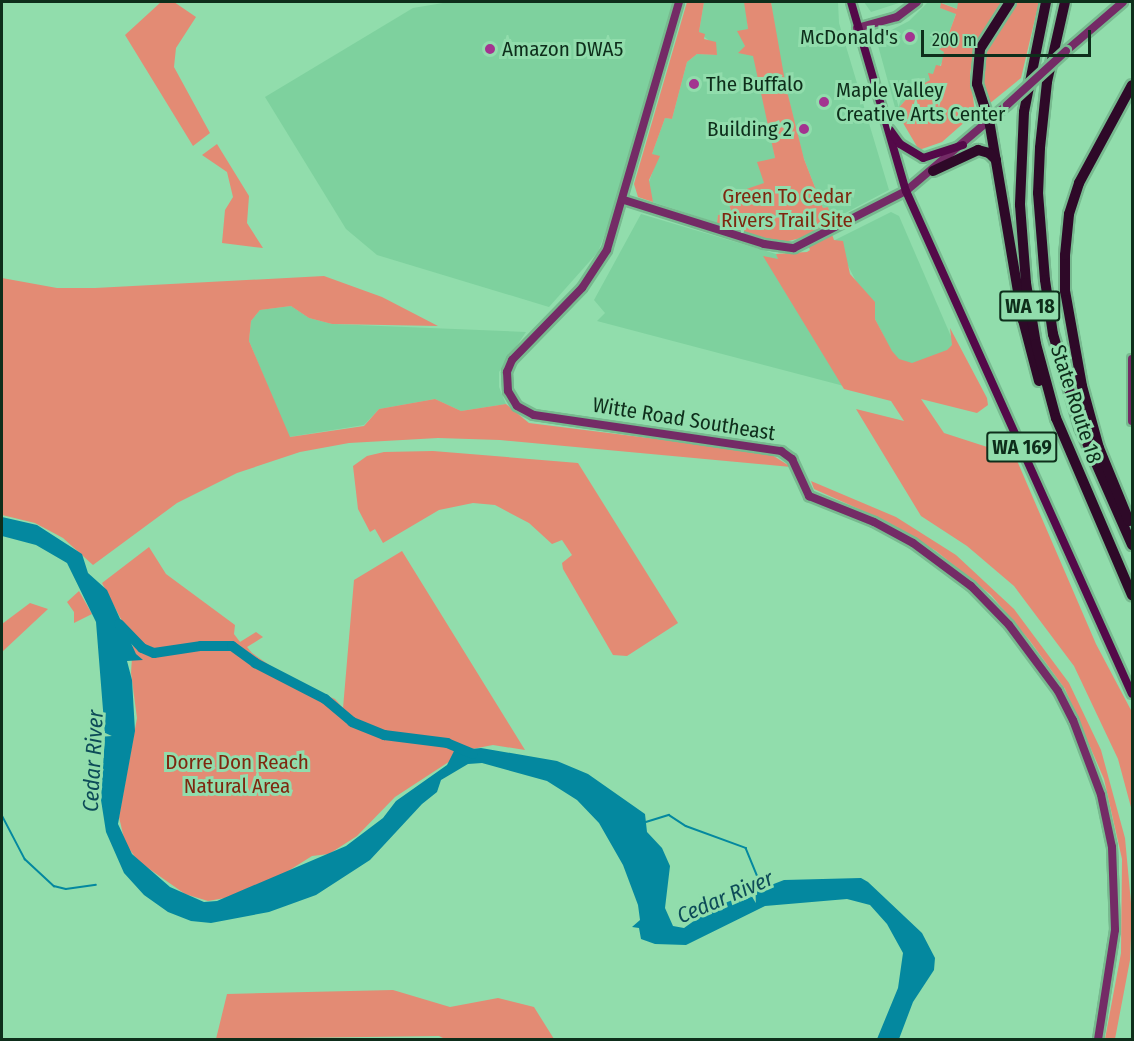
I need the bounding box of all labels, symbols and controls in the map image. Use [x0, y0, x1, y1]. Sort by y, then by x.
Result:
scale bar [924, 18, 1094, 56]
place label: McDonald's [800, 24, 898, 50]
text: 200 m [932, 29, 977, 51]
marker: McDonald's [903, 30, 917, 44]
place label: Amazon DWA5 [502, 36, 623, 62]
marker: Amazon DWA5 [483, 42, 497, 56]
place label: The Buffalo [706, 71, 804, 97]
marker: The Buffalo [687, 77, 701, 91]
place label: Maple Valley Creative Arts Center [836, 77, 1005, 127]
marker: Maple Valley Creative Arts Center [817, 95, 831, 109]
place label: Building 2 [707, 116, 792, 142]
marker: Building 2 [797, 122, 811, 136]
park label: Green To Cedar Rivers Trail Site [721, 183, 853, 233]
road number: WA 18 [998, 289, 1062, 323]
street label: State Route 18 [1045, 342, 1107, 466]
street label: Witte Road Southeast [591, 392, 777, 446]
road number: WA 169 [986, 430, 1058, 464]
water label: Cedar River [77, 709, 109, 813]
park label: Dorre Don Reach Natural Area [165, 749, 309, 799]
water label: Cedar River [673, 865, 777, 929]

